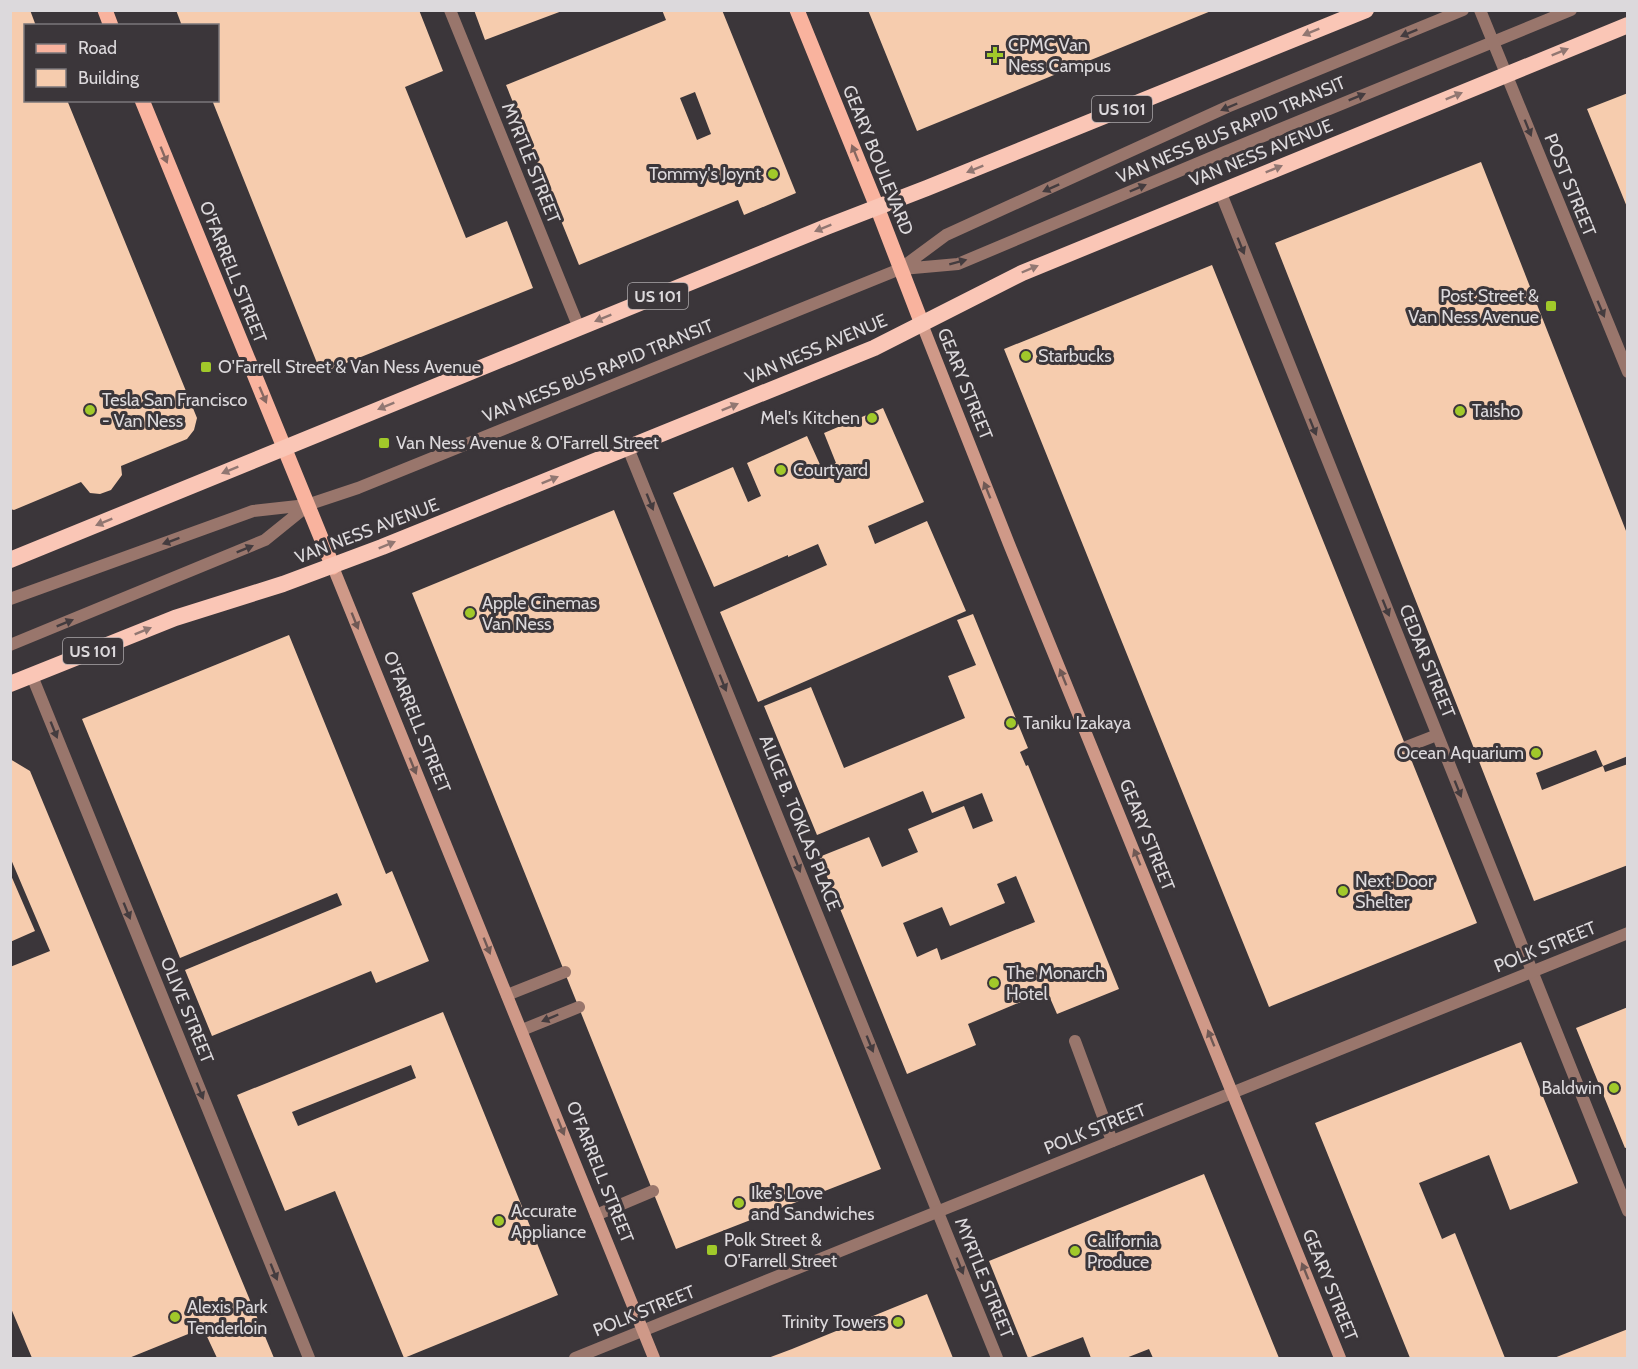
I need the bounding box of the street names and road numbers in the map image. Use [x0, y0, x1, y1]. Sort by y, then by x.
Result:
street label: VAN NESS BUS RAPID TRANSIT [1113, 71, 1349, 188]
street label: GEARY BOULEVARD [838, 82, 918, 238]
road number: US 101 [1092, 96, 1152, 122]
street label: MYRTLE STREET [497, 99, 565, 227]
street label: VAN NESS AVENUE [1186, 114, 1336, 192]
street label: POST STREET [1539, 130, 1601, 240]
street label: O'FARRELL STREET [195, 198, 272, 346]
road number: US 101 [628, 283, 688, 309]
street label: VAN NESS AVENUE [742, 309, 890, 389]
street label: VAN NESS BUS RAPID TRANSIT [479, 314, 717, 427]
street label: GEARY STREET [933, 325, 998, 443]
street label: VAN NESS AVENUE [292, 493, 442, 569]
street label: CEDAR STREET [1394, 601, 1460, 721]
road number: US 101 [63, 638, 123, 664]
street label: O'FARRELL STREET [379, 648, 456, 796]
street label: ALICE B. TOKLAS PLACE [755, 732, 845, 914]
street label: GEARY STREET [1115, 776, 1180, 894]
street label: POLK STREET [1491, 916, 1600, 977]
street label: OLIVE STREET [156, 954, 219, 1067]
street label: O'FARRELL STREET [562, 1098, 639, 1246]
street label: POLK STREET [1041, 1098, 1150, 1159]
street label: MYRTLE STREET [950, 1214, 1018, 1342]
street label: GEARY STREET [1298, 1226, 1363, 1344]
street label: POLK STREET [590, 1280, 699, 1341]

